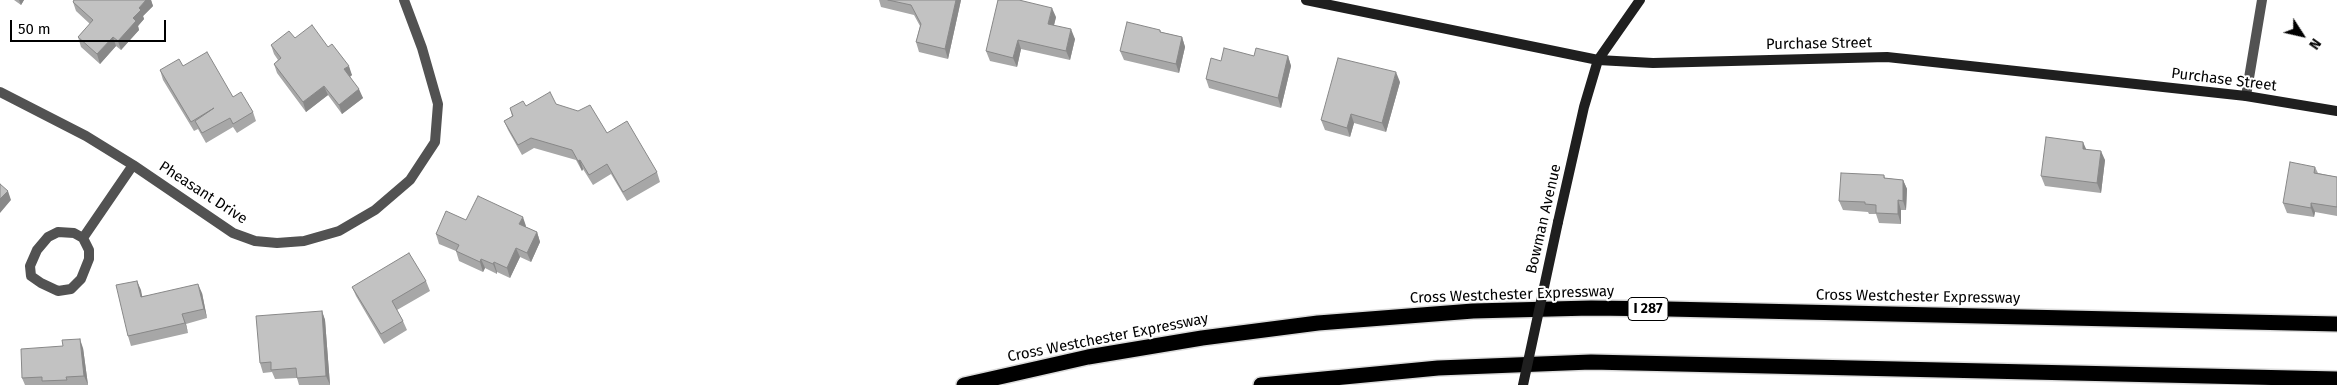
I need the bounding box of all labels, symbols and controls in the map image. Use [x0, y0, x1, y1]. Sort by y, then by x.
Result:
scale bar [12, 10, 169, 42]
north arrow [2277, 10, 2327, 60]
text: 50 m [18, 20, 51, 38]
street label: Purchase Street [1766, 34, 1872, 54]
text: N [2305, 35, 2324, 53]
street label: Purchase Street [2170, 65, 2278, 95]
street label: Pheasant Drive [155, 158, 251, 228]
street label: Bowman Avenue [1523, 162, 1565, 276]
street label: Cross Westchester Expressway [1410, 282, 1614, 308]
street label: Cross Westchester Expressway [1816, 286, 2020, 308]
road number: I 287 [1628, 298, 1668, 320]
street label: Cross Westchester Expressway [1006, 310, 1210, 366]

